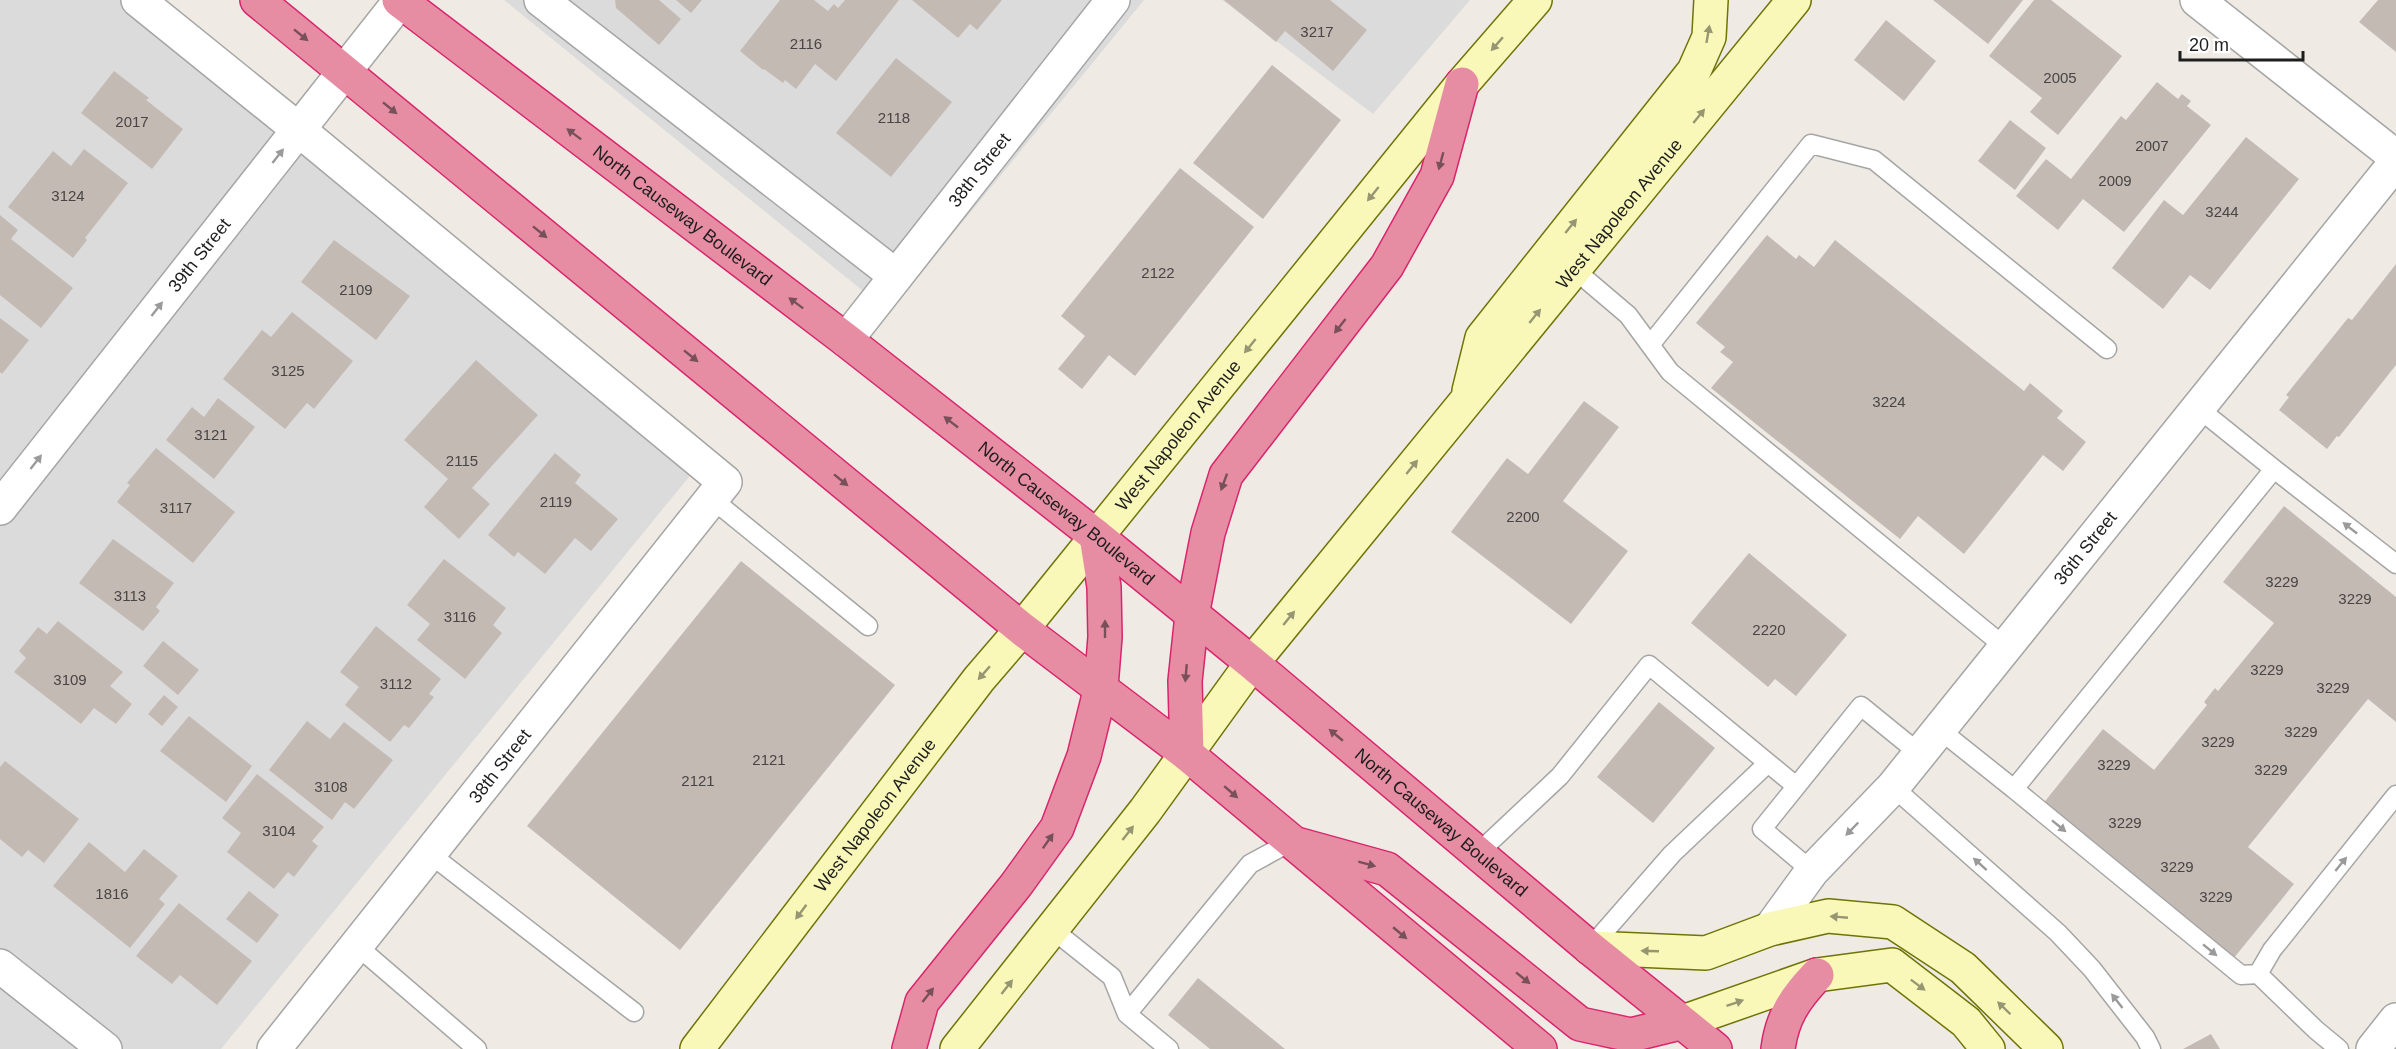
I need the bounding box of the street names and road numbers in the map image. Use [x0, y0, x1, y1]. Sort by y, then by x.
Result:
street label: 38th Street [944, 129, 1014, 211]
street label: West Napoleon Avenue [1552, 135, 1686, 293]
street label: North Causeway Boulevard [589, 141, 776, 290]
street label: 39th Street [164, 214, 235, 296]
street label: West Napoleon Avenue [1112, 356, 1245, 515]
street label: North Causeway Boulevard [974, 437, 1158, 589]
street label: 36th Street [2050, 507, 2121, 589]
street label: 38th Street [465, 725, 535, 807]
street label: West Napoleon Avenue [810, 735, 940, 896]
street label: North Causeway Boulevard [1351, 744, 1532, 901]

